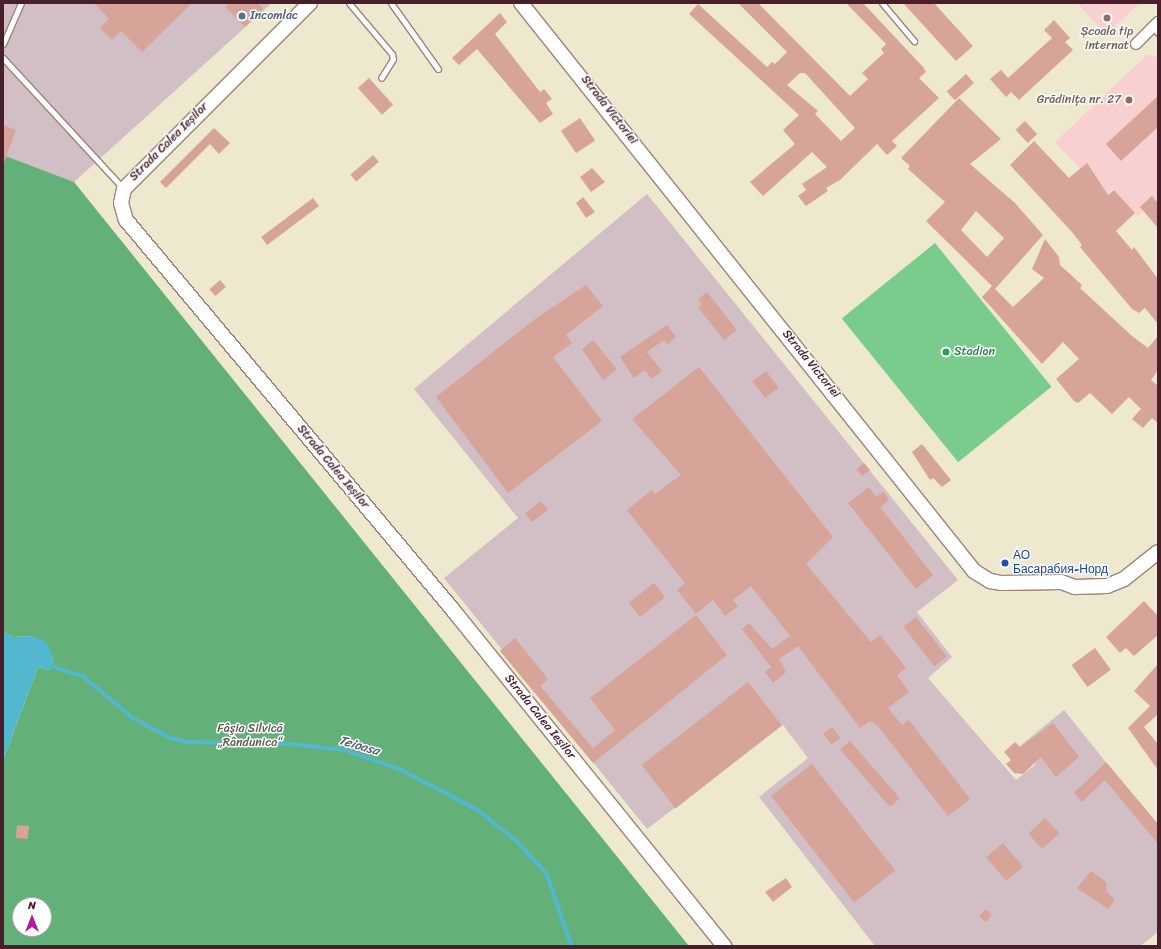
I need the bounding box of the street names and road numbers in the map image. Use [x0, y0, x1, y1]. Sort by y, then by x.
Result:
street label: Strada Victoriei [577, 72, 641, 148]
street label: Strada Calea Ieșilor [127, 100, 211, 184]
street label: Strada Victoriei [779, 327, 843, 401]
street label: Strada Calea Ieșilor [294, 422, 372, 512]
street label: Strada Calea Ieșilor [501, 671, 579, 763]

